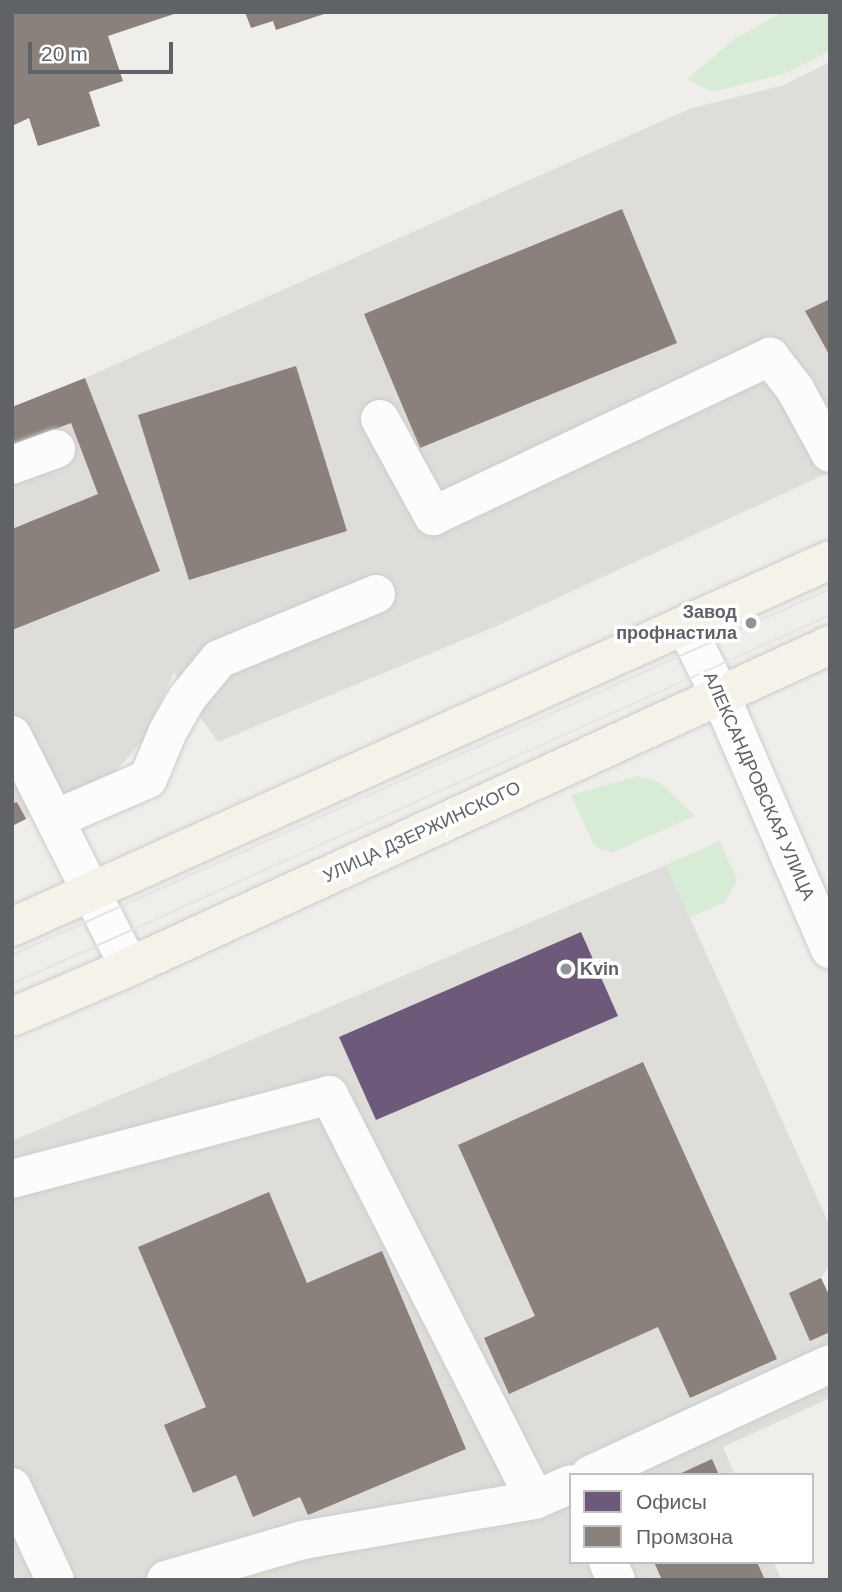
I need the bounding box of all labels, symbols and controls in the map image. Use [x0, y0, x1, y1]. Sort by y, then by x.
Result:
scale bar [32, 28, 177, 72]
text: 20 m [41, 42, 88, 65]
place label: Завод профнастила [616, 602, 737, 644]
marker: Завод профнастила [743, 615, 759, 631]
street label: АЛЕКСАНДРОВСКАЯ УЛИЦА [699, 668, 819, 904]
street label: УЛИЦА ДЗЕРЖИНСКОГО [320, 777, 524, 887]
place label: Kvin [580, 958, 619, 980]
marker: Kvin [558, 961, 574, 977]
legend [569, 1473, 814, 1564]
text: Офисы [636, 1490, 707, 1513]
text: Промзона [636, 1525, 733, 1548]

